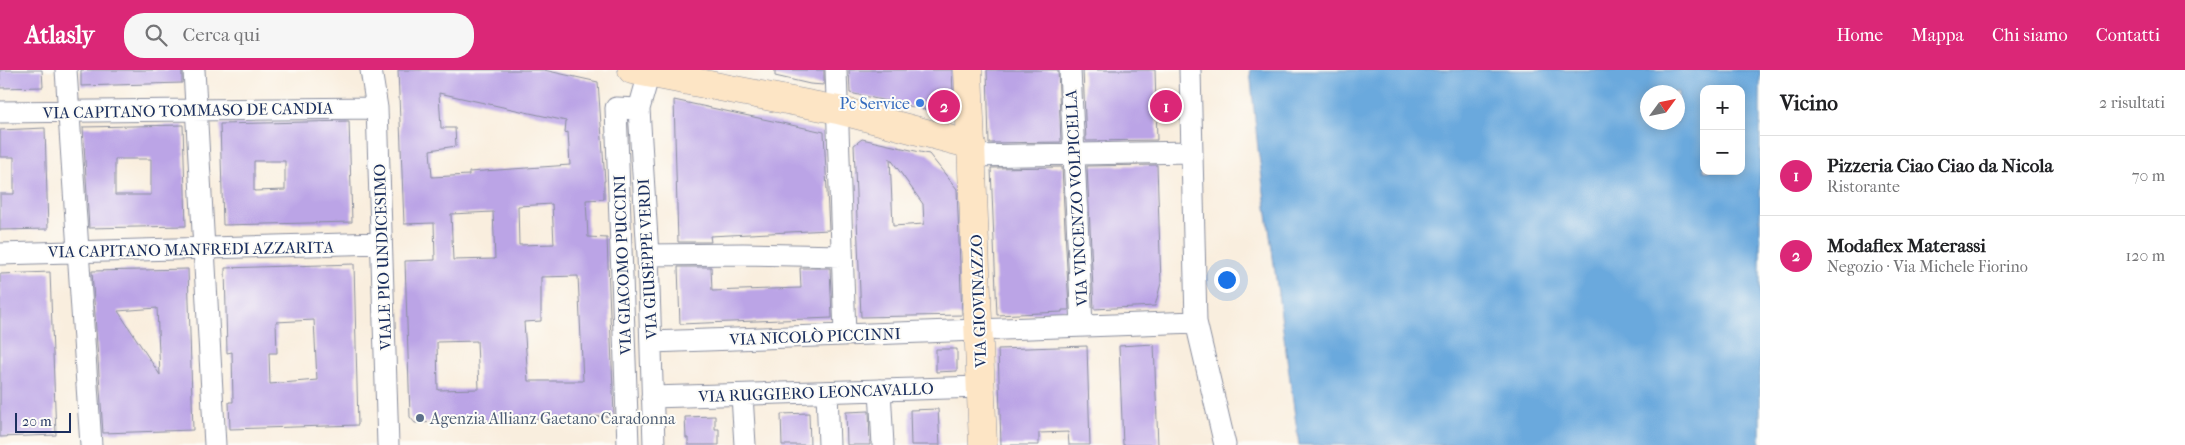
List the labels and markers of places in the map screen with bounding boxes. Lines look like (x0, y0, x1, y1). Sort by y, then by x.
pin: 2 (928, 87, 960, 125)
pin: 1 (1150, 87, 1182, 125)
place label: Pc Service (840, 94, 910, 113)
marker: Pc Service (914, 97, 926, 109)
place label: Agenzia Allianz Gaetano Caradonna (429, 409, 676, 428)
marker: Agenzia Allianz Gaetano Caradonna (414, 412, 426, 424)

